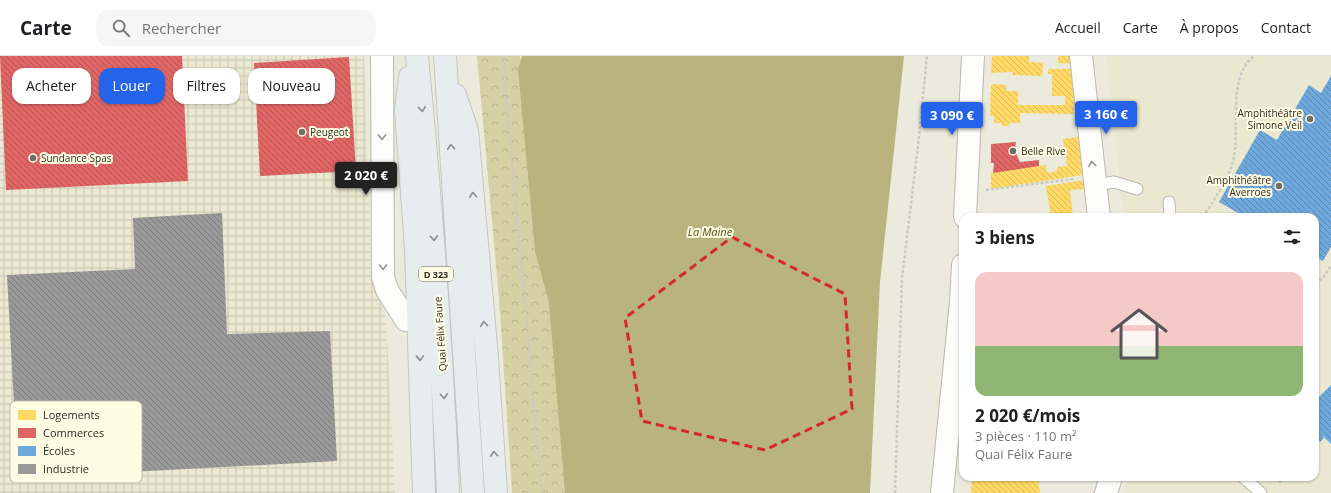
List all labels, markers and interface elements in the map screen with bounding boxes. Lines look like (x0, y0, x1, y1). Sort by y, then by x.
search box (96, 10, 376, 46)
text: Carte (20, 15, 72, 41)
icon: search (110, 17, 132, 39)
text: Rechercher (142, 18, 221, 38)
text: Accueil (1055, 18, 1101, 37)
text: Carte (1123, 18, 1158, 37)
text: À propos (1180, 18, 1239, 37)
text: Contact (1261, 18, 1311, 37)
chip: Acheter (12, 68, 91, 104)
chip: Louer (99, 68, 165, 104)
chip: Filtres (173, 68, 240, 104)
chip: Nouveau (248, 68, 335, 104)
pin: 3 160 € (1069, 101, 1143, 135)
pin: 3 090 € (915, 102, 989, 136)
text: 3 160 € (1084, 105, 1128, 123)
one-way arrow (418, 106, 427, 112)
text: 3 090 € (930, 106, 974, 124)
place label: Amphithéâtre Simone Veil (1238, 106, 1302, 132)
marker: Amphithéâtre Simone Veil (1305, 114, 1315, 124)
place label: Peugeot (310, 125, 349, 139)
marker: Peugeot (297, 127, 307, 137)
one-way arrow (378, 134, 386, 140)
one-way arrow (447, 144, 456, 150)
place label: Belle Rive (1021, 144, 1066, 158)
marker: Belle Rive (1008, 146, 1018, 156)
place label: Sundance Spas (41, 151, 112, 165)
marker: Sundance Spas (28, 153, 38, 163)
one-way arrow (1088, 161, 1097, 167)
pin: 2 020 € (329, 162, 403, 196)
text: 2 020 € (344, 166, 388, 184)
place label: Amphithéâtre Averroes (1207, 173, 1271, 199)
marker: Amphithéâtre Averroes (1274, 181, 1284, 191)
one-way arrow (469, 192, 478, 198)
water label: La Maine (688, 224, 733, 239)
text: 3 biens (975, 226, 1035, 249)
icon: filters (1281, 226, 1303, 248)
one-way arrow (429, 235, 438, 241)
one-way arrow (379, 264, 387, 270)
road number: D 323 (419, 267, 453, 281)
street label: Quai Félix Faure (430, 296, 450, 372)
icon: home (1103, 298, 1175, 370)
one-way arrow (480, 321, 489, 327)
one-way arrow (416, 355, 424, 361)
one-way arrow (439, 393, 448, 399)
legend (10, 401, 142, 483)
text: 2 020 €/mois (975, 404, 1080, 427)
text: Logements (43, 407, 100, 422)
text: Commerces (43, 425, 104, 440)
text: 3 pièces · 110 m² (975, 427, 1076, 445)
text: Écoles (43, 443, 75, 458)
text: Quai Félix Faure (975, 445, 1072, 463)
one-way arrow (490, 451, 499, 457)
text: Industrie (43, 461, 89, 476)

